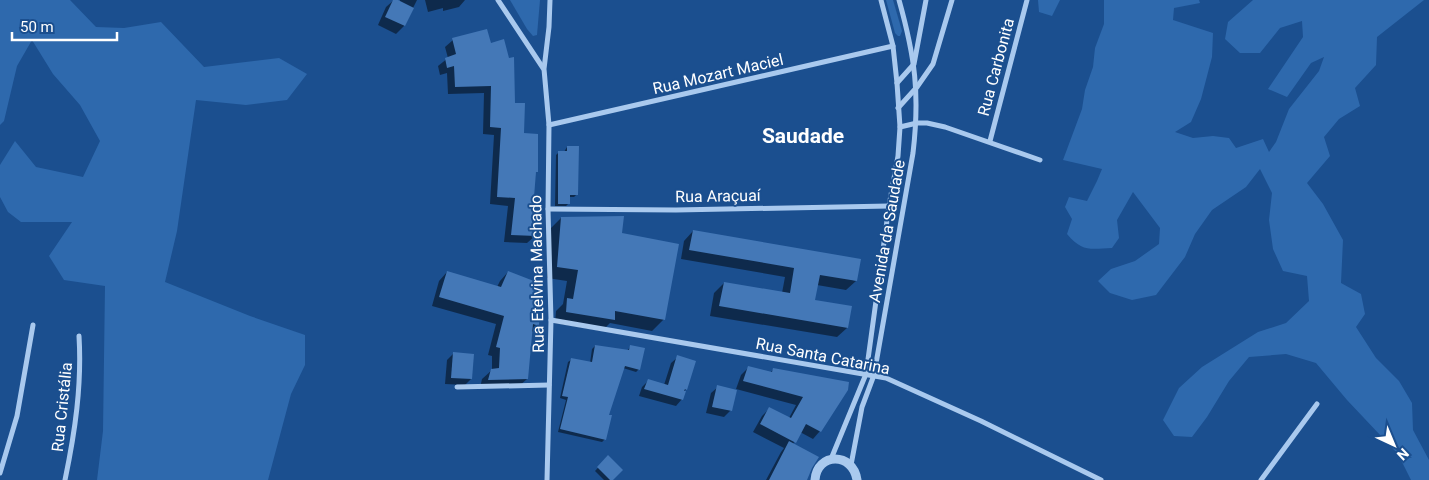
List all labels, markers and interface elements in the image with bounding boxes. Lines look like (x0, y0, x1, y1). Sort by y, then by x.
scale bar (12, 10, 118, 42)
street label: Rua Carbonita (974, 16, 1018, 118)
text: 50 m (20, 18, 54, 36)
street label: Rua Mozart Maciel (651, 50, 785, 98)
district label: Saudade (762, 124, 844, 148)
street label: Avenida da Saudade (865, 158, 909, 304)
street label: Rua Araçuaí (675, 186, 762, 206)
street label: Rua Etelvina Machado (526, 195, 548, 353)
street label: Rua Santa Catarina (754, 334, 892, 378)
street label: Rua Cristália (48, 361, 76, 453)
north arrow (1369, 420, 1419, 470)
text: N (1394, 445, 1412, 464)

